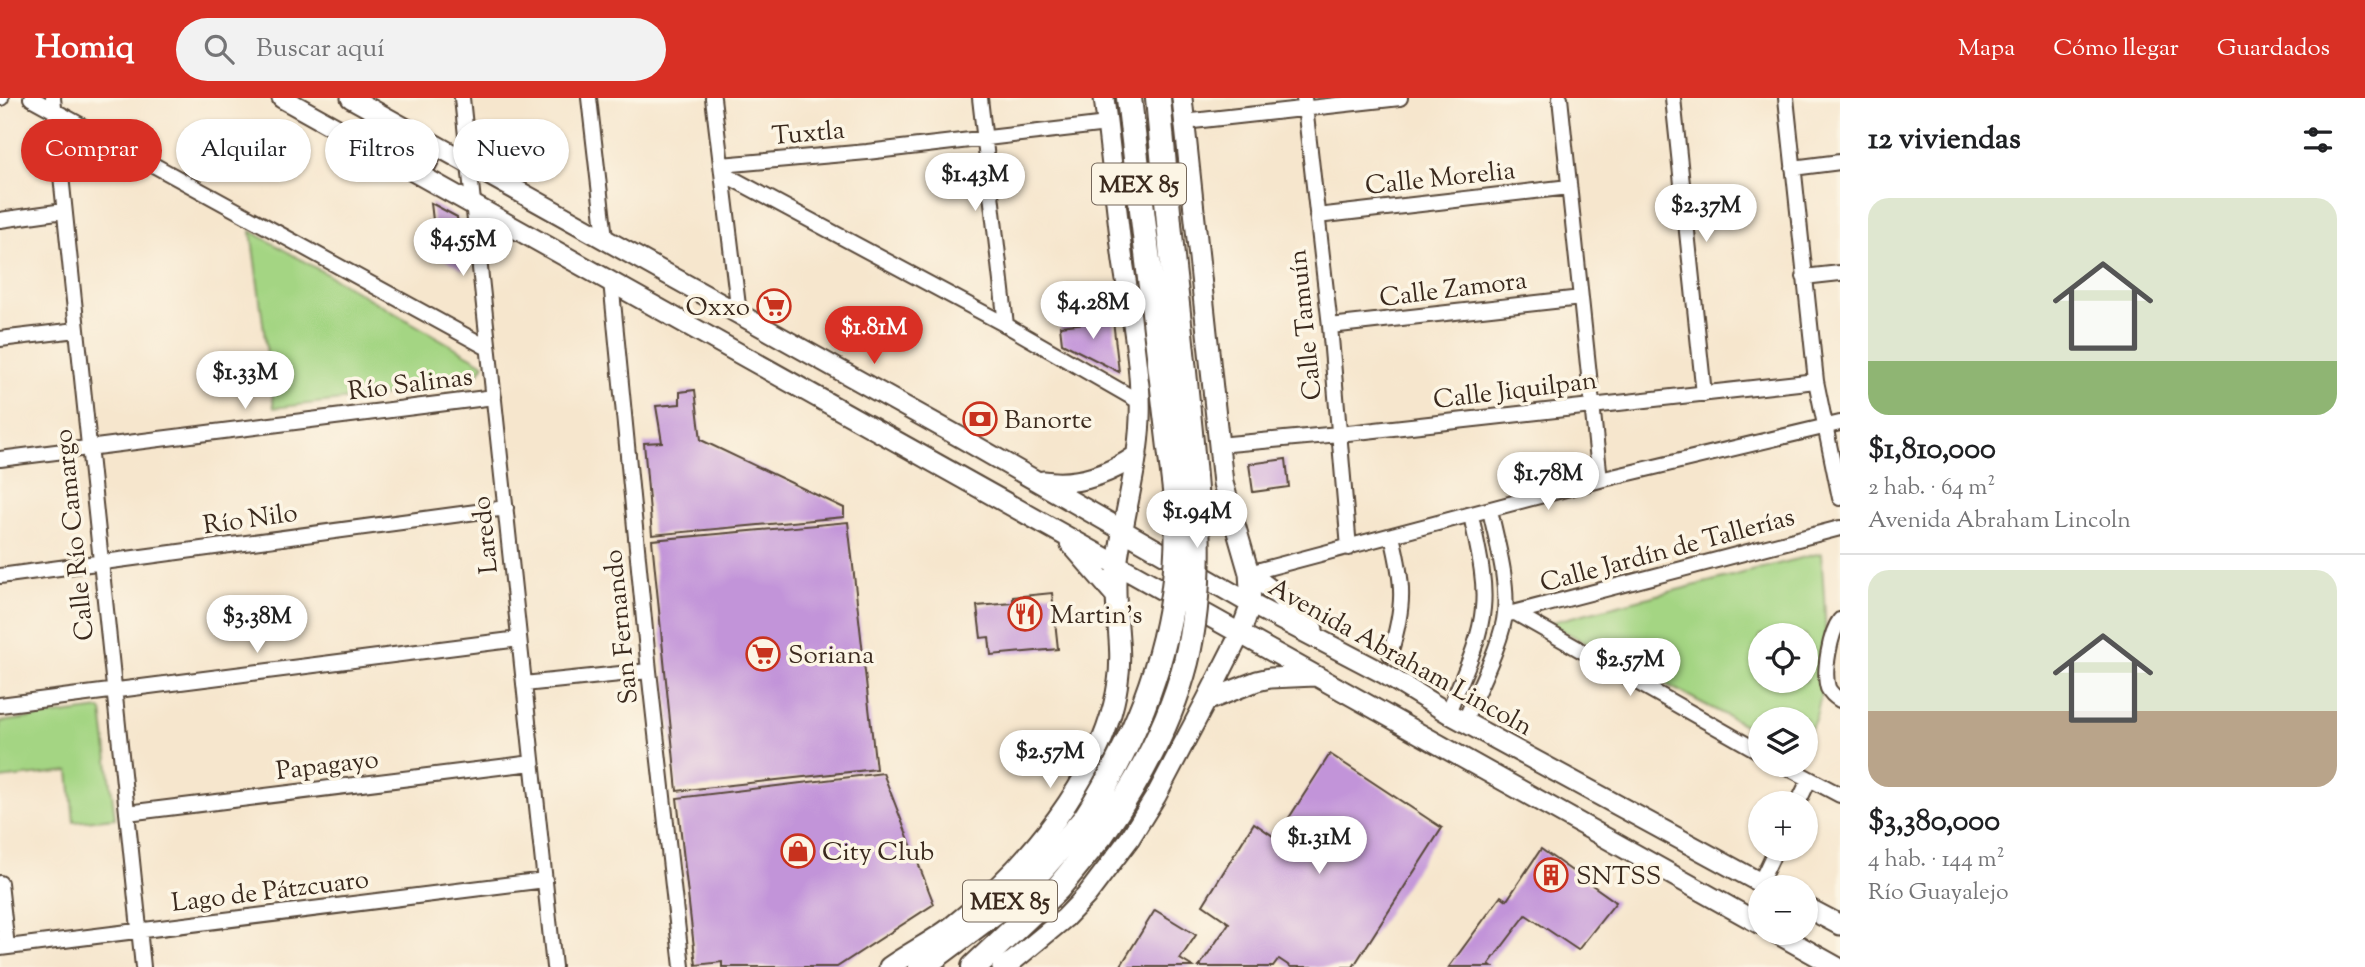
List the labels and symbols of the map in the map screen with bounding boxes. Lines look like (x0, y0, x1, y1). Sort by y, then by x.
street label: Tuxtla (770, 113, 846, 156)
pin: $1.43M (918, 153, 1032, 213)
street label: Calle Morelia (1363, 153, 1517, 206)
road number: MEX 85 (1092, 164, 1186, 204)
pin: $2.37M (1649, 184, 1763, 244)
pin: $4.55M (406, 218, 520, 278)
street label: Calle Tamuín (1280, 248, 1333, 402)
street label: Calle Zamora (1377, 263, 1529, 318)
pin: $4.28M (1036, 282, 1150, 341)
supermarket icon: Oxxo (755, 287, 793, 325)
place label: Oxxo (685, 290, 750, 327)
pin: $1.81M (817, 306, 931, 366)
pin: $1.33M (188, 352, 302, 411)
street label: Río Salinas (346, 359, 475, 411)
street label: Calle Jiquilpan (1431, 363, 1599, 420)
bank icon: Banorte (961, 400, 999, 438)
place label: Banorte (1004, 403, 1092, 440)
street label: Calle Río Camargo (46, 427, 105, 642)
pin: $1.78M (1491, 452, 1605, 512)
pin: $1.94M (1140, 490, 1254, 550)
street label: Laredo (464, 494, 509, 575)
street label: Río Nilo (201, 496, 300, 545)
street label: Calle Jardín de Tallerías (1536, 500, 1799, 603)
street label: San Fernando (596, 548, 649, 706)
street label: Avenida Abraham Lincoln (1261, 570, 1539, 746)
restaurant icon: Martin's (1006, 595, 1044, 633)
pin: $3.38M (200, 596, 314, 655)
place label: Martin's (1050, 598, 1142, 635)
supermarket icon: Soriana (744, 635, 782, 673)
place label: Soriana (788, 638, 874, 675)
pin: $2.57M (1573, 638, 1687, 698)
pin: $2.57M (993, 730, 1107, 790)
street label: Papagayo (274, 742, 381, 791)
pin: $1.31M (1262, 816, 1376, 876)
shop icon: City Club (779, 832, 817, 870)
place label: City Club (822, 835, 934, 872)
building icon: SNTSS (1532, 856, 1570, 894)
place label: SNTSS (1576, 859, 1661, 896)
street label: Lago de Pátzcuaro (169, 862, 371, 923)
road number: MEX 85 (963, 880, 1057, 922)

